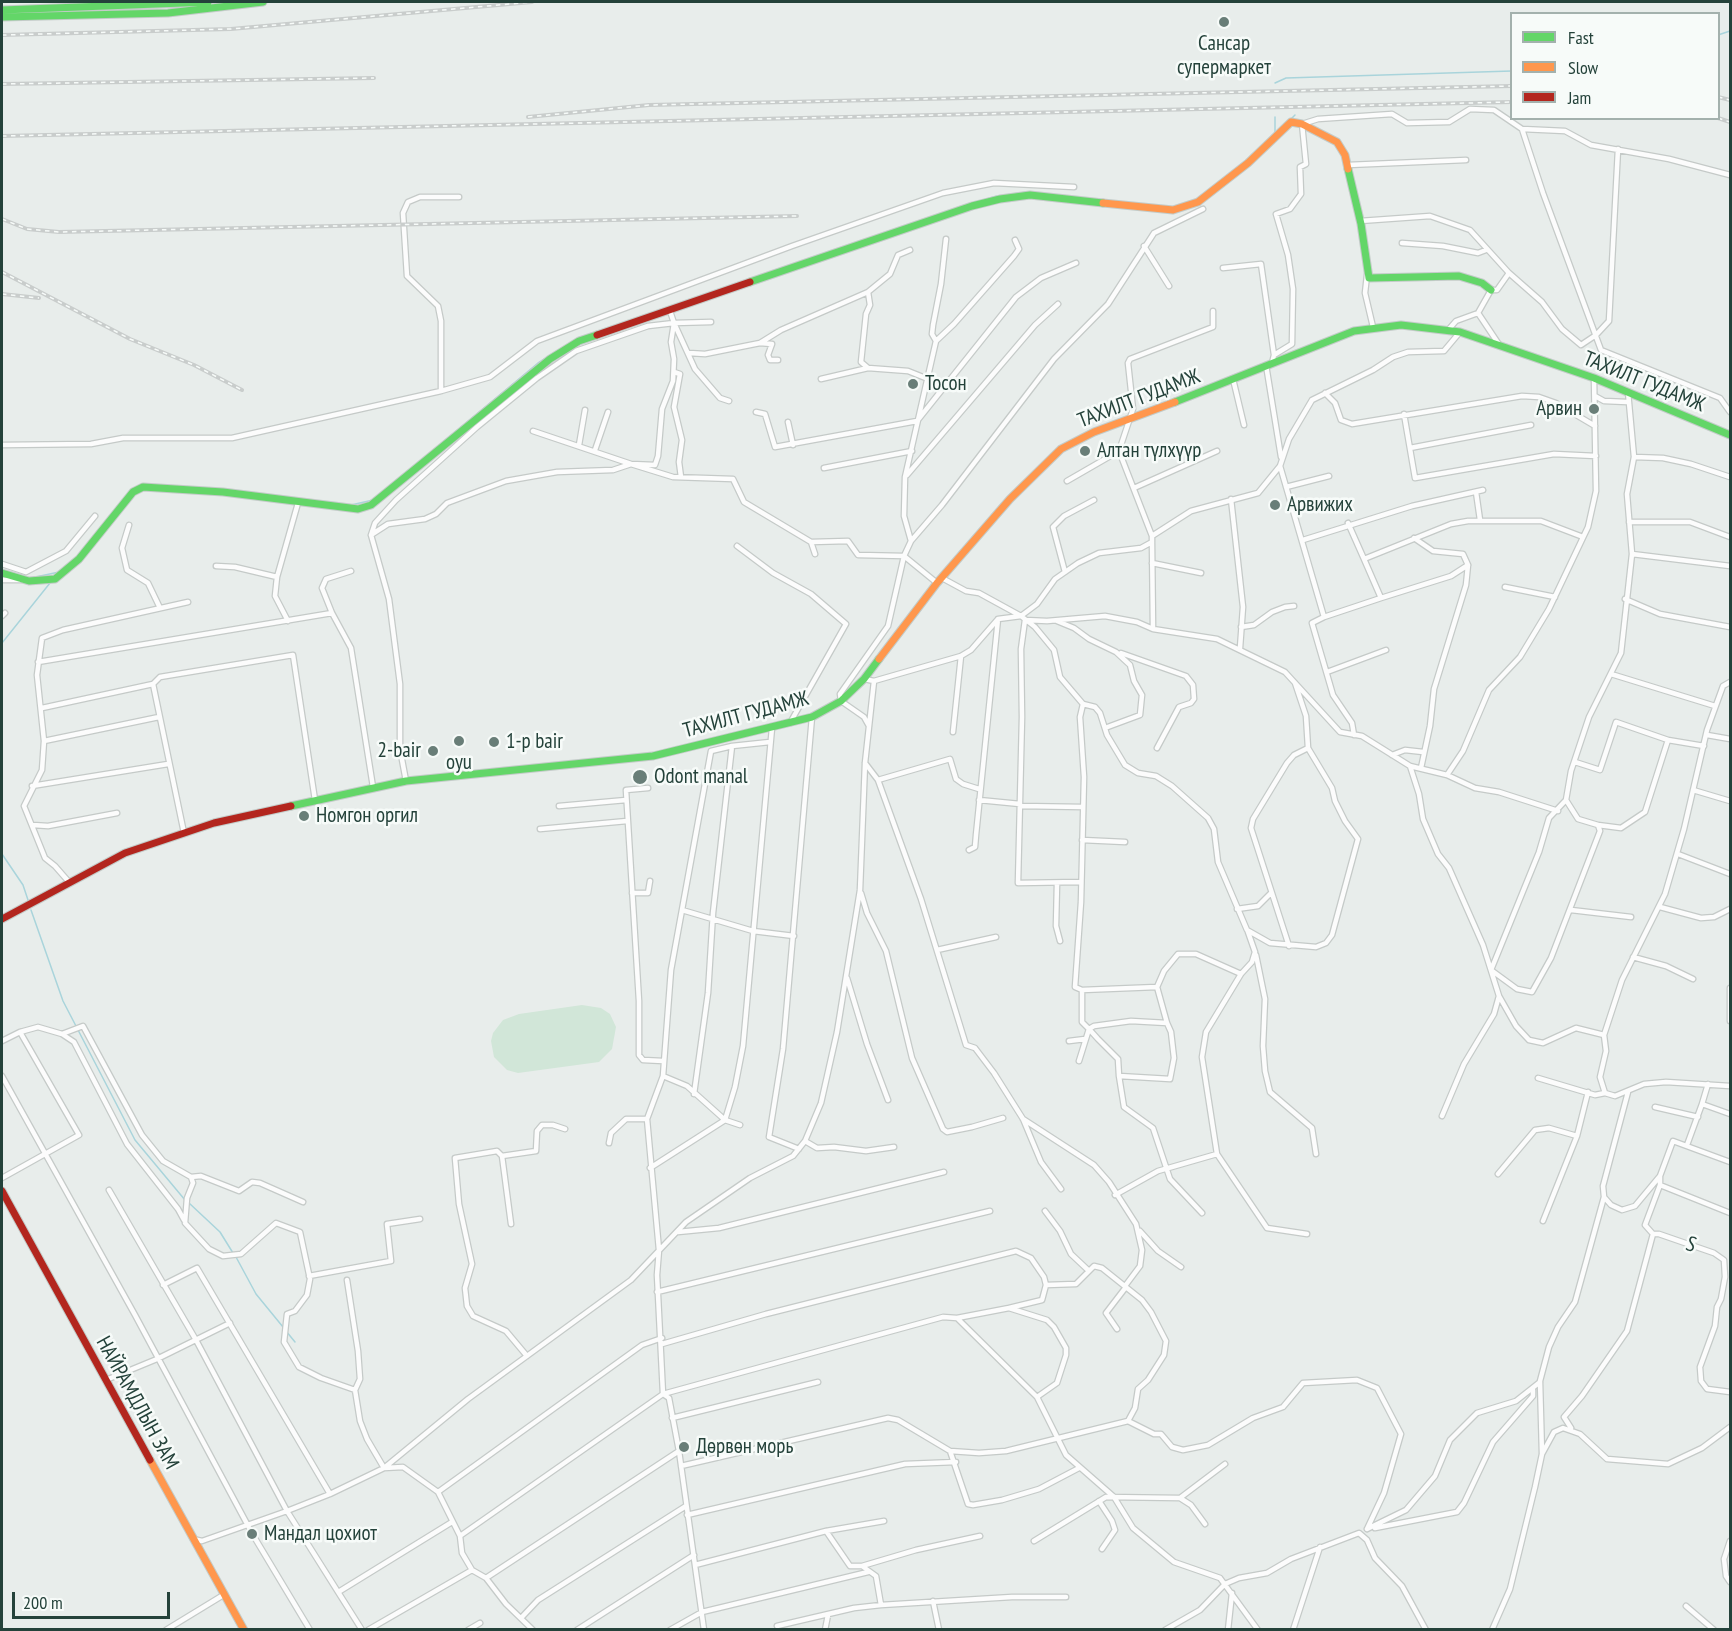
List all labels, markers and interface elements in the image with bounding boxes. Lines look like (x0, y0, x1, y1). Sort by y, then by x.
legend (1510, 12, 1720, 120)
marker: Сансар супермаркет (1217, 15, 1231, 29)
text: Fast (1568, 26, 1594, 49)
place label: Сансар супермаркет (1177, 31, 1271, 81)
text: Slow (1568, 56, 1598, 79)
text: Jam (1568, 86, 1591, 109)
street label: ТАХИЛТ ГУДАМЖ (1579, 346, 1709, 418)
street label: ТАХИЛТ ГУДАМЖ (1074, 364, 1204, 434)
place label: Тосон (925, 371, 967, 397)
marker: Тосон (906, 377, 920, 391)
place label: Арвин (1536, 396, 1582, 422)
marker: Арвин (1587, 402, 1601, 416)
place label: Алтан түлхүүр (1097, 438, 1201, 464)
marker: Алтан түлхүүр (1078, 444, 1092, 458)
place label: Арвижих (1287, 492, 1353, 518)
marker: Арвижих (1268, 498, 1282, 512)
street label: ТАХИЛТ ГУДАМЖ (680, 686, 812, 744)
place label: 1-p bair (506, 729, 563, 755)
marker: oyu (452, 734, 466, 748)
marker: 1-p bair (487, 735, 501, 749)
place label: 2-bair (378, 738, 421, 764)
marker: 2-bair (426, 744, 440, 758)
place label: oyu (446, 750, 472, 776)
place label: Odont manal (654, 764, 748, 790)
marker: Odont manal (631, 768, 649, 786)
place label: Номгон оргил (316, 803, 418, 829)
marker: Номгон оргил (297, 809, 311, 823)
street label: S (1683, 1232, 1699, 1258)
street label: НАЙРАМДЛЫН ЗАМ (90, 1332, 184, 1474)
place label: Дөрвөн морь (696, 1434, 793, 1460)
marker: Дөрвөн морь (677, 1440, 691, 1454)
place label: Мандал цохиот (264, 1521, 377, 1547)
marker: Мандал цохиот (245, 1527, 259, 1541)
scale bar (15, 1580, 172, 1618)
text: 200 m (23, 1591, 63, 1614)

